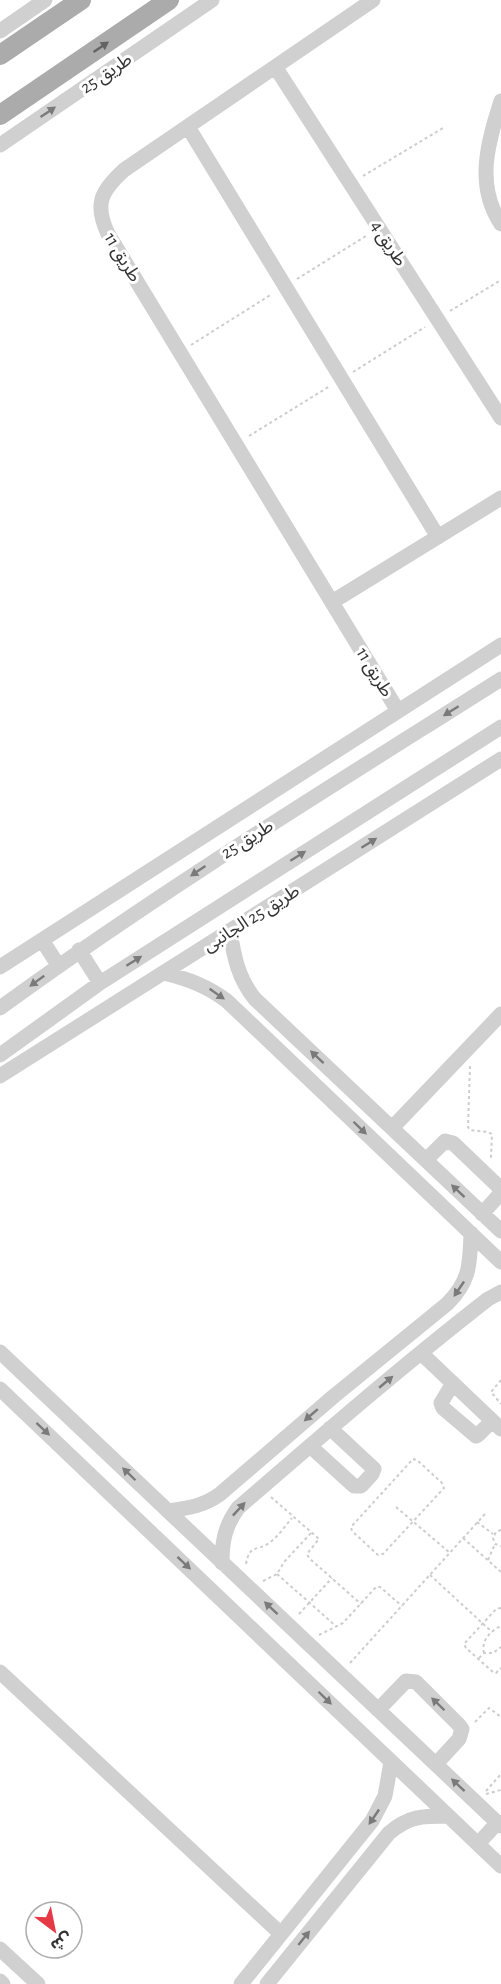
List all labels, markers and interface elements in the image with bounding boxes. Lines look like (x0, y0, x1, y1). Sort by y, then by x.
one-way arrow (92, 41, 108, 53)
street label: طريق 25 (78, 50, 136, 98)
one-way arrow (40, 106, 56, 118)
street label: طريق 4 (366, 218, 409, 270)
street label: طريق 11 (100, 230, 144, 286)
street label: طريق 11 (352, 645, 396, 701)
one-way arrow (443, 705, 460, 716)
street label: طريق 25 (218, 817, 277, 864)
one-way arrow (361, 837, 377, 848)
one-way arrow (290, 851, 307, 862)
one-way arrow (190, 865, 206, 876)
street label: طريق 25 الجانبى (200, 882, 304, 957)
one-way arrow (126, 956, 142, 967)
one-way arrow (29, 975, 45, 987)
one-way arrow (210, 988, 225, 1000)
one-way arrow (310, 1051, 325, 1064)
one-way arrow (352, 1120, 366, 1134)
one-way arrow (451, 1184, 466, 1198)
one-way arrow (454, 1281, 465, 1298)
one-way arrow (378, 1375, 394, 1388)
one-way arrow (304, 1408, 319, 1422)
one-way arrow (35, 1422, 50, 1436)
one-way arrow (122, 1468, 136, 1482)
one-way arrow (231, 1503, 245, 1517)
one-way arrow (177, 1556, 192, 1570)
one-way arrow (264, 1602, 278, 1616)
one-way arrow (318, 1691, 333, 1705)
one-way arrow (431, 1697, 446, 1711)
one-way arrow (452, 1779, 466, 1793)
one-way arrow (368, 1809, 380, 1825)
north arrow (24, 1900, 84, 1960)
text: ش (47, 1928, 75, 1955)
one-way arrow (298, 1931, 310, 1946)

